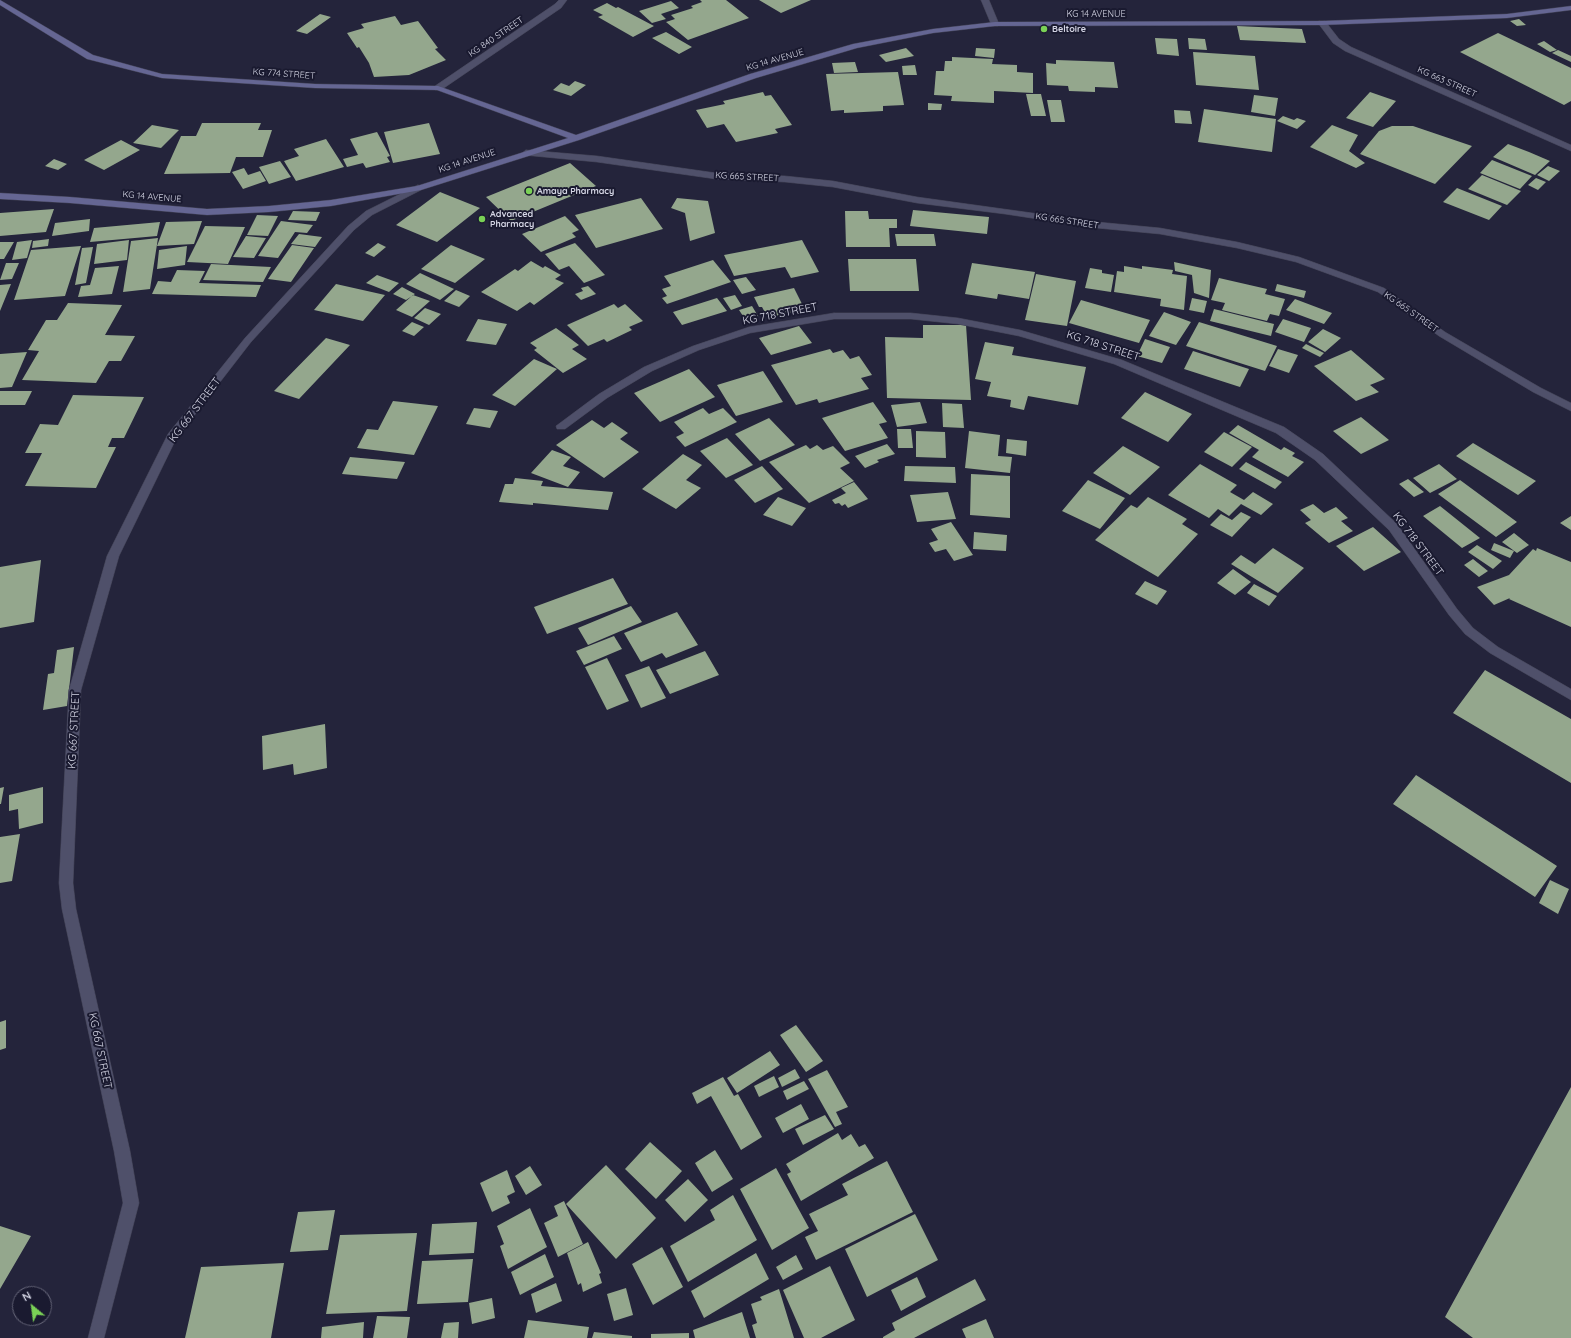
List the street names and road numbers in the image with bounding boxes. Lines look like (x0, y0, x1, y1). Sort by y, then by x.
street label: KG 14 AVENUE (1066, 9, 1126, 19)
street label: KG 840 STREET (466, 15, 526, 59)
street label: KG 14 AVENUE (745, 47, 805, 73)
street label: KG 663 STREET (1416, 64, 1478, 100)
street label: KG 774 STREET (252, 66, 316, 82)
street label: KG 14 AVENUE (437, 147, 497, 175)
street label: KG 665 STREET (715, 170, 779, 184)
street label: KG 14 AVENUE (122, 189, 182, 205)
street label: KG 665 STREET (1035, 211, 1099, 231)
street label: KG 665 STREET (1382, 289, 1440, 335)
street label: KG 718 STREET (741, 300, 819, 328)
street label: KG 718 STREET (1065, 328, 1141, 364)
street label: KG 667 STREET (166, 375, 224, 445)
street label: KG 718 STREET (1390, 510, 1446, 578)
street label: KG 667 STREET (65, 691, 83, 769)
street label: KG 667 STREET (85, 1012, 115, 1090)

